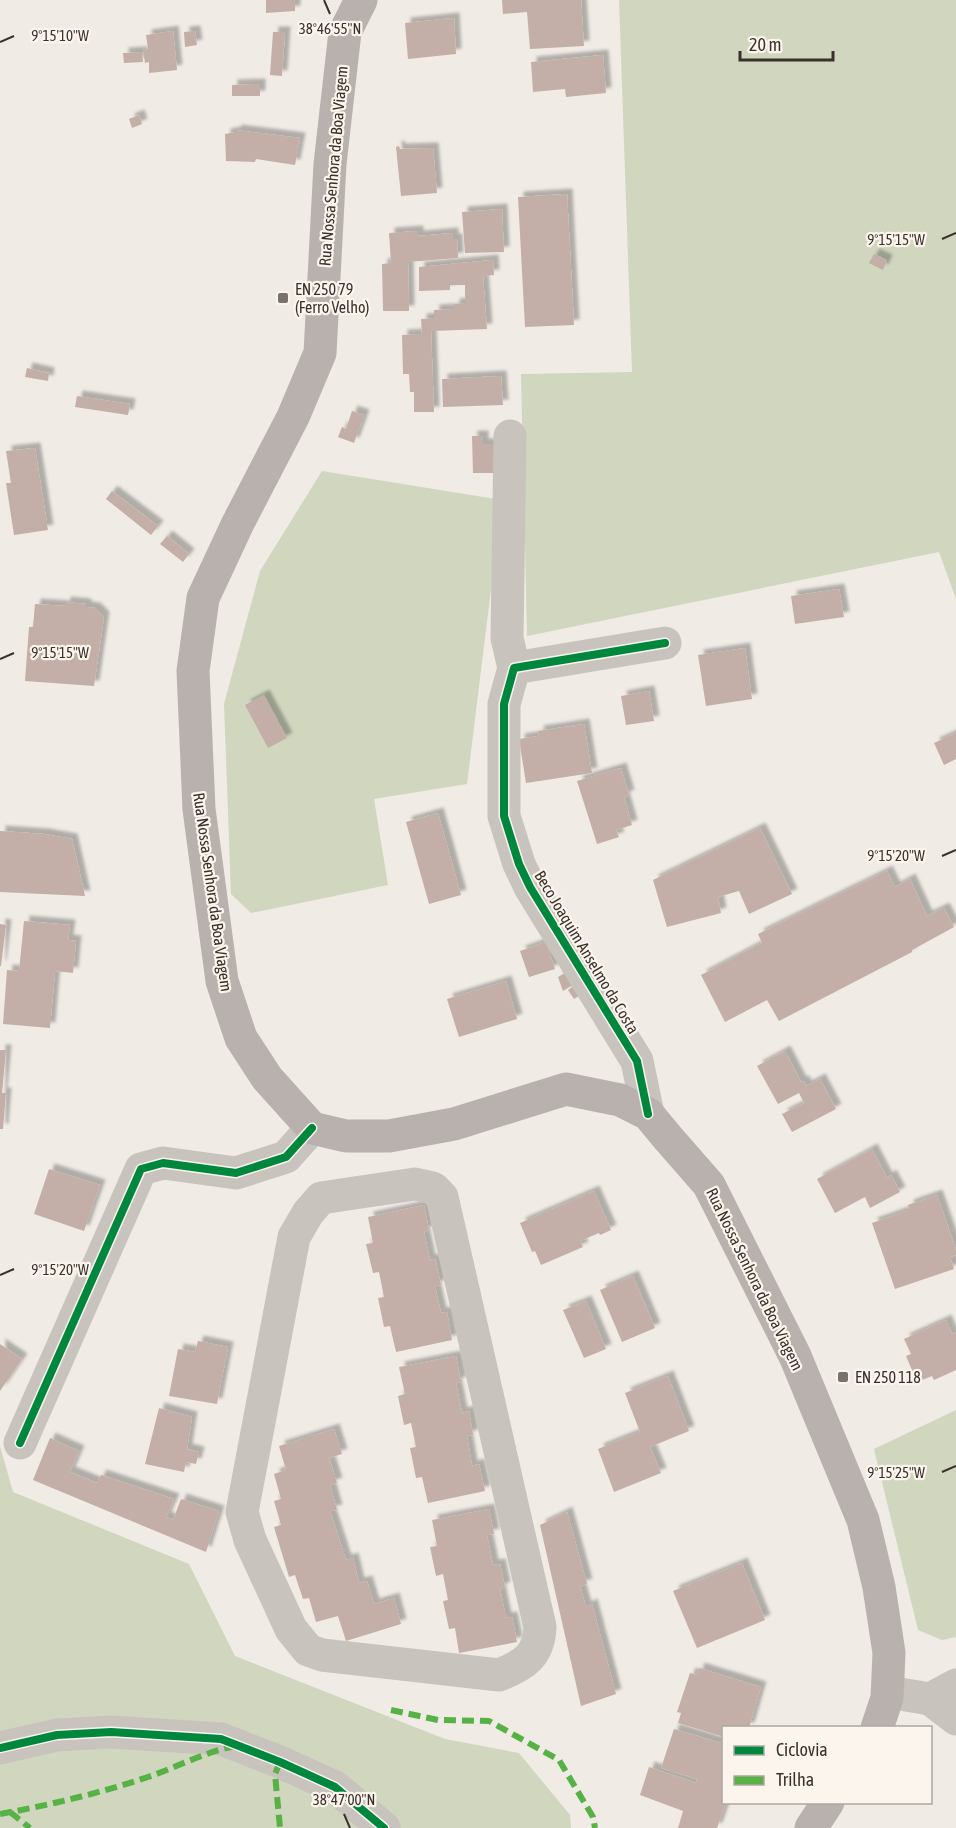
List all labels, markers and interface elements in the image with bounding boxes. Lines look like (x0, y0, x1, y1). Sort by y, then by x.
text: 38°46'55"N (299, 20, 361, 37)
scale bar (740, 24, 833, 62)
text: 9°15'10"W (31, 27, 89, 44)
text: 20 m (749, 34, 781, 55)
street label: Rua Nossa Senhora da Boa Viagem (315, 65, 352, 267)
text: 9°15'15"W (867, 231, 925, 248)
place label: EN 250 79 (Ferro Velho) (295, 280, 370, 317)
marker: EN 250 79 (Ferro Velho) (276, 291, 290, 305)
text: 9°15'15"W (31, 644, 89, 661)
street label: Rua Nossa Senhora da Boa Viagem (189, 791, 236, 993)
text: 9°15'20"W (867, 847, 925, 864)
street label: Beco Joaquim Anselmo da Costa (530, 867, 643, 1037)
street label: Rua Nossa Senhora da Boa Viagem (702, 1185, 807, 1374)
text: 9°15'20"W (31, 1261, 89, 1278)
place label: EN 250 118 (855, 1368, 921, 1386)
marker: EN 250 118 (836, 1370, 850, 1384)
text: 9°15'25"W (867, 1464, 925, 1481)
legend (722, 1726, 932, 1804)
text: Ciclovia (776, 1739, 828, 1760)
text: Trilha (776, 1769, 814, 1790)
text: 38°47'00"N (313, 1791, 375, 1808)

